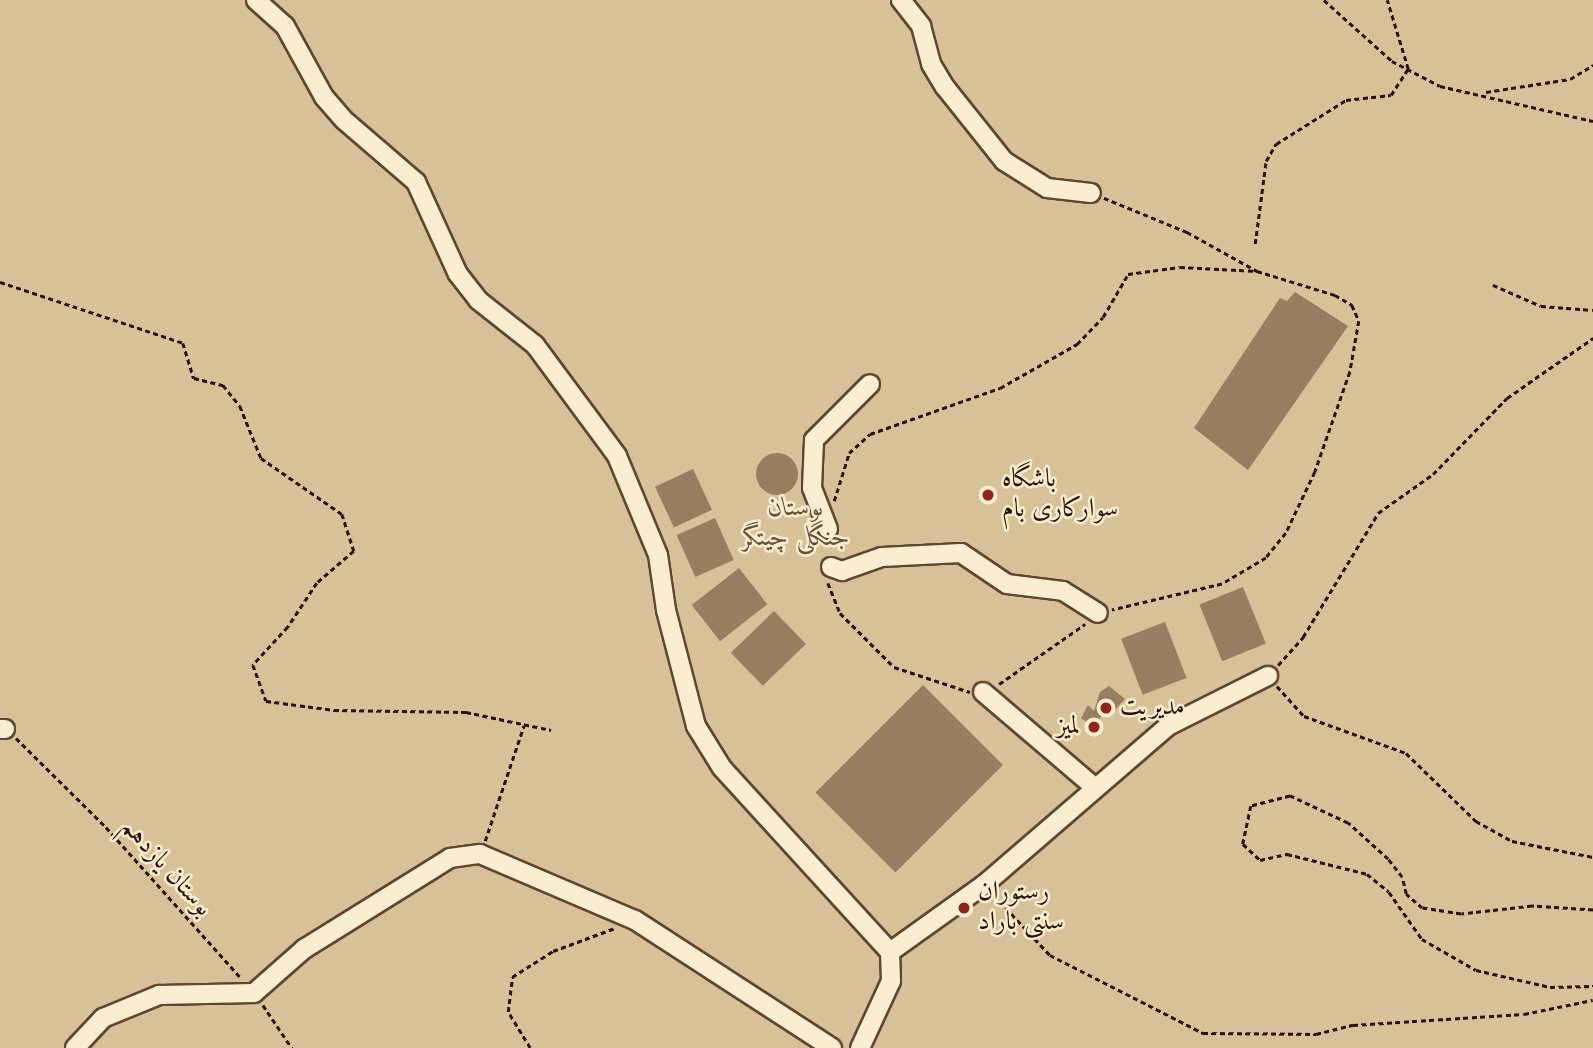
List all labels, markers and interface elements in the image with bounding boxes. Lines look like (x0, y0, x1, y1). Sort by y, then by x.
place label: باشگاه سوارکاری بام (1002, 464, 1118, 526)
marker: باشگاه سوارکاری بام (980, 487, 996, 503)
park label: بوستان جنگلی چیتگر (742, 493, 850, 554)
place label: مدیریت (1120, 692, 1185, 724)
marker: مدیریت (1098, 700, 1114, 716)
place label: لمیز (1056, 711, 1080, 743)
marker: لمیز (1086, 719, 1102, 735)
street label: بوستان یازدهم (114, 812, 218, 924)
place label: رستوران سنتی باراد (978, 877, 1064, 938)
marker: رستوران سنتی باراد (956, 900, 972, 916)

